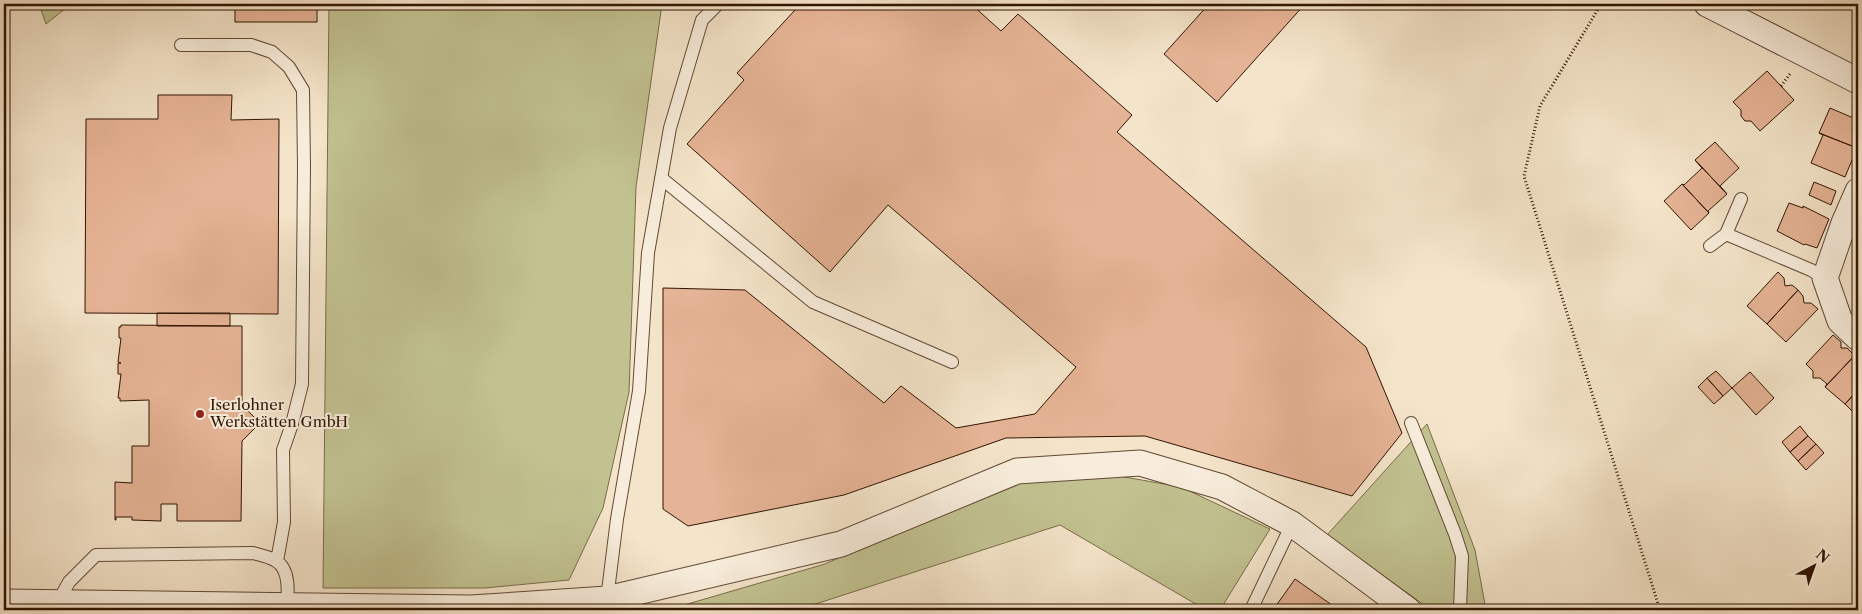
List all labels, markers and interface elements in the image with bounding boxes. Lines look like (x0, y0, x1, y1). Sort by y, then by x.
place label: Iserlohner Werkstätten GmbH (209, 395, 348, 431)
marker: Iserlohner Werkstätten GmbH (194, 408, 206, 420)
north arrow (1790, 542, 1840, 592)
text: N (1812, 545, 1833, 567)

